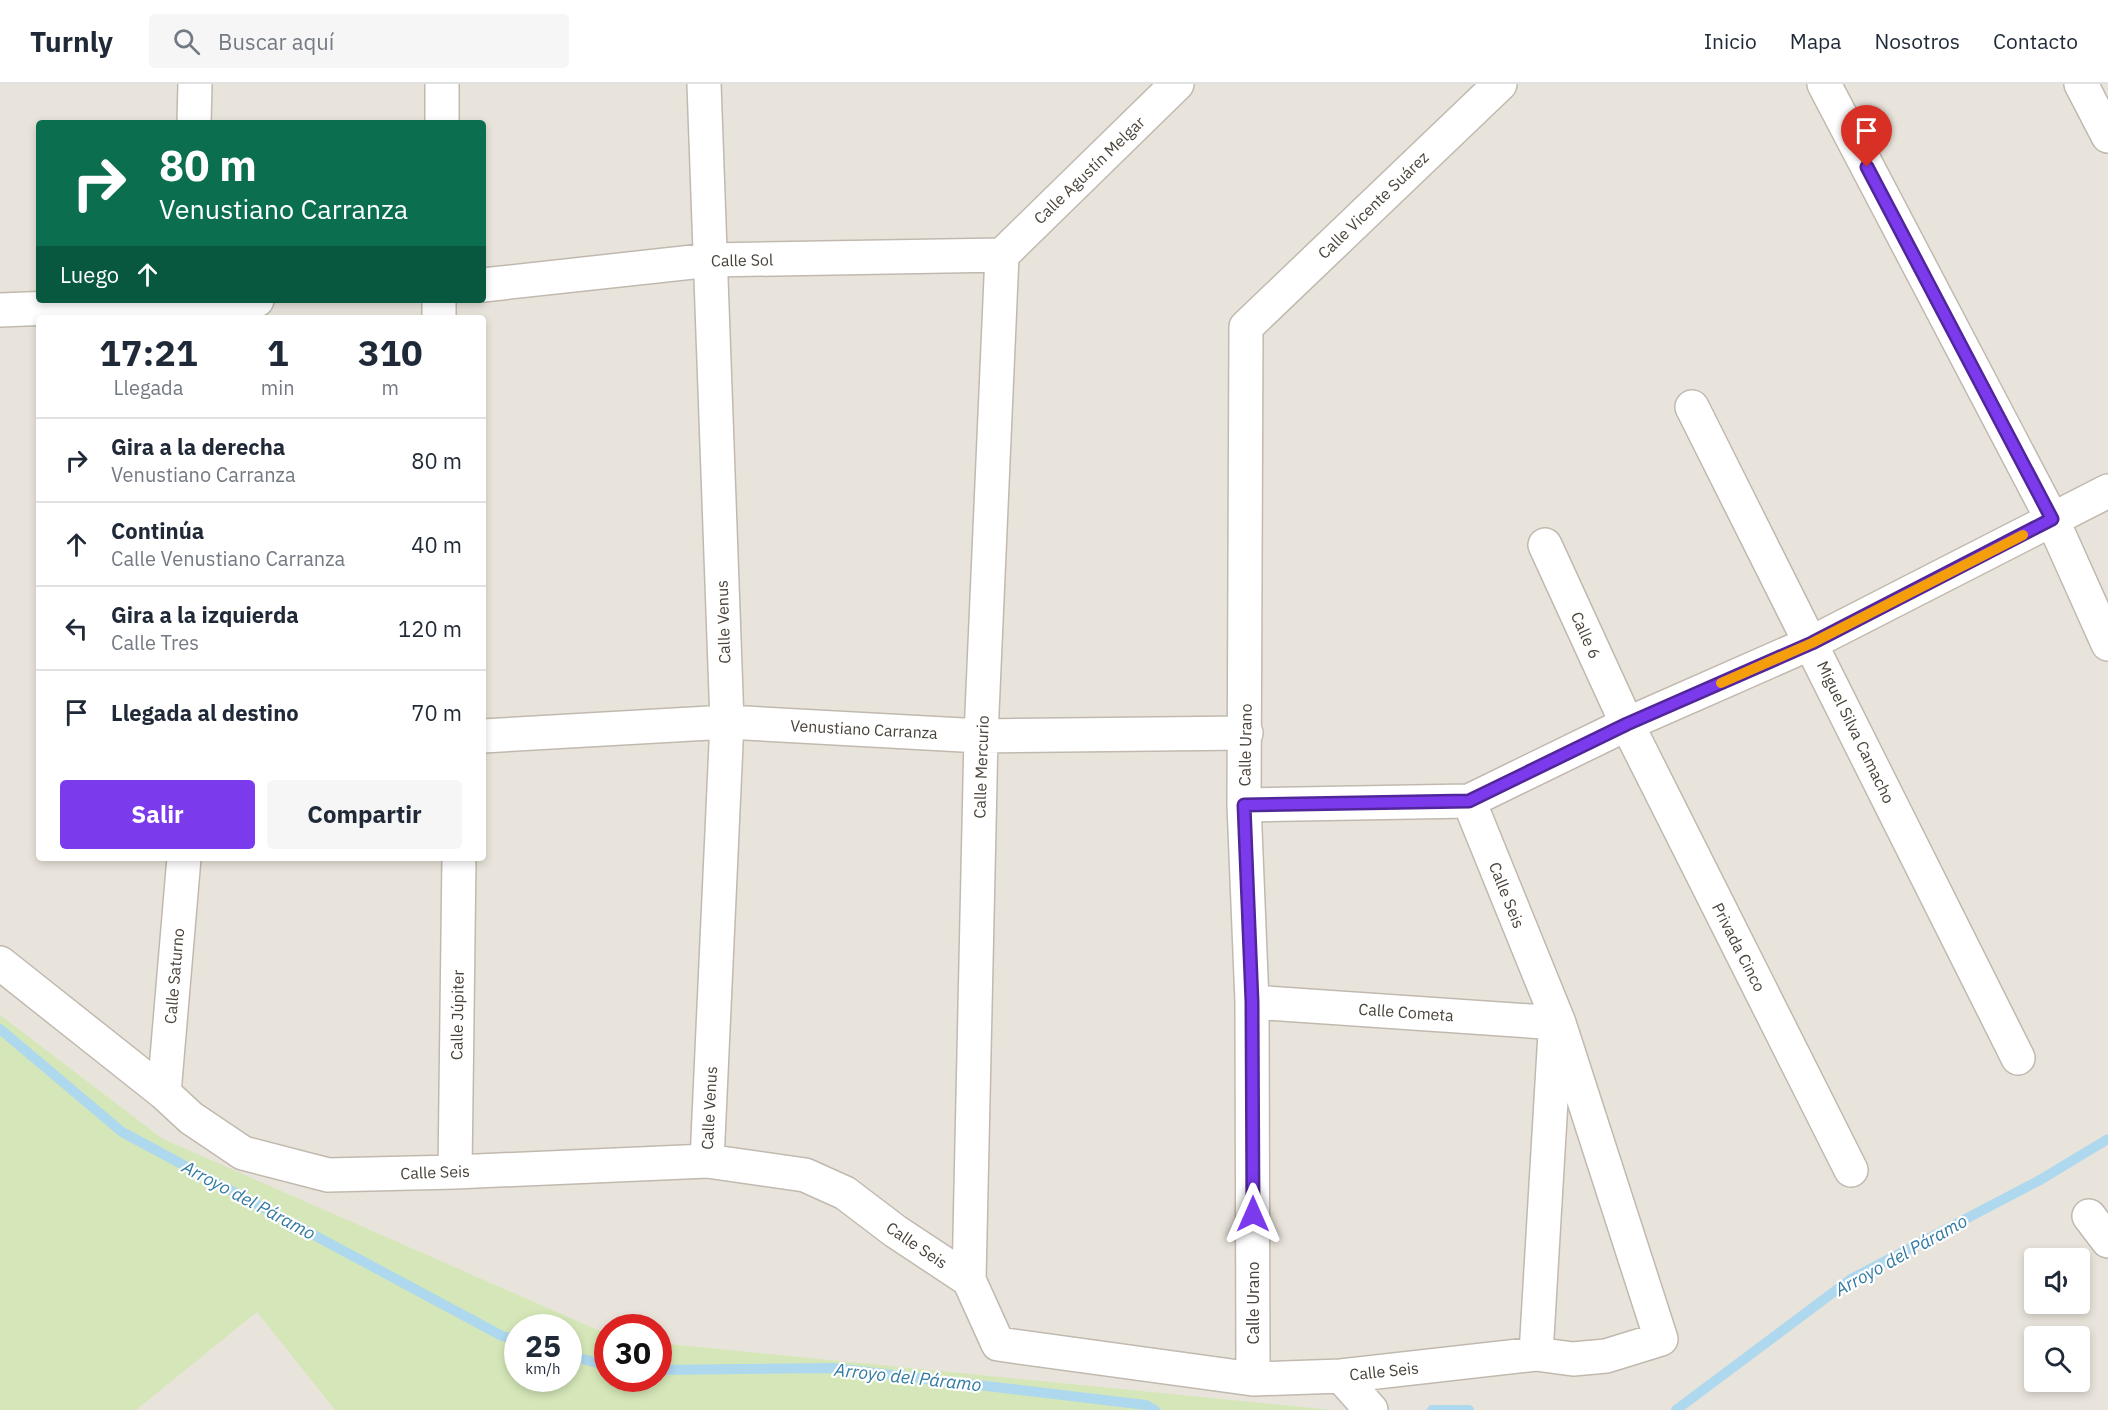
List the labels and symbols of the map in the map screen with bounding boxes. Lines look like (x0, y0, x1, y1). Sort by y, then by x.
pin (1841, 105, 1892, 167)
street label: Calle Agustín Melgar (1029, 112, 1149, 228)
street label: Calle Vicente Suárez (1313, 147, 1433, 263)
street label: Calle Sol (711, 249, 773, 271)
street label: Calle Venus (712, 580, 734, 664)
street label: Calle 6 (1567, 608, 1605, 662)
street label: Miguel Silva Camacho (1813, 658, 1899, 807)
street label: Calle Urano (1234, 703, 1256, 787)
street label: Venustiano Carranza (790, 715, 939, 743)
street label: Calle Mercurio (969, 715, 993, 819)
street label: Calle Seis (1485, 859, 1529, 931)
street label: Privada Cinco (1708, 899, 1770, 995)
street label: Calle Saturno (160, 927, 188, 1025)
street label: Calle Júpiter (446, 970, 468, 1060)
street label: Calle Cometa (1358, 999, 1455, 1025)
street label: Calle Venus (697, 1066, 721, 1150)
water label: Arroyo del Páramo (177, 1155, 320, 1245)
street label: Calle Seis (400, 1161, 470, 1183)
position arrow (1221, 1182, 1285, 1246)
water label: Arroyo del Páramo (1830, 1209, 1971, 1301)
street label: Calle Seis (883, 1217, 951, 1273)
street label: Calle Urano (1243, 1262, 1263, 1344)
speed limit sign: 30 (594, 1314, 672, 1392)
street label: Calle Seis (1348, 1357, 1420, 1385)
water label: Arroyo del Páramo (832, 1358, 983, 1396)

